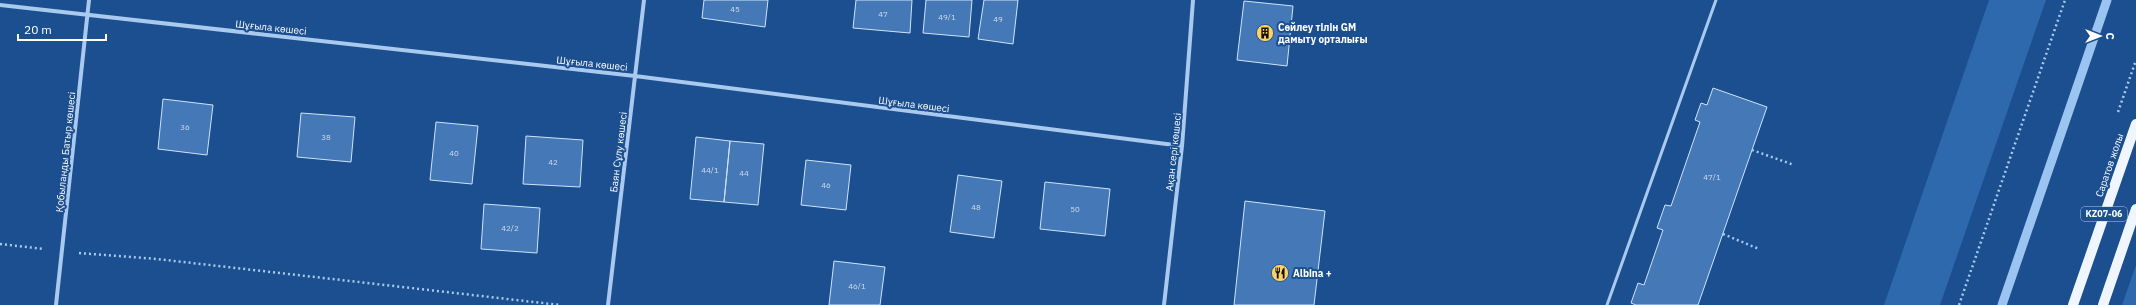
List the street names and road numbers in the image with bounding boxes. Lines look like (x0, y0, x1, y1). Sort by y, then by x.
street label: Шұғыла көшесі (235, 17, 307, 38)
street label: Шұғыла көшесі (556, 53, 628, 74)
street label: Қобыланды Батыр көшесі (53, 91, 78, 213)
street label: Шұғыла көшесі (878, 94, 950, 115)
street label: Баян Сұлу көшесі (607, 111, 630, 193)
street label: Ақан сері көшесі (1163, 112, 1184, 192)
street label: Саратов жолы (2092, 132, 2126, 199)
road number: KZ07-06 (2081, 207, 2127, 221)

